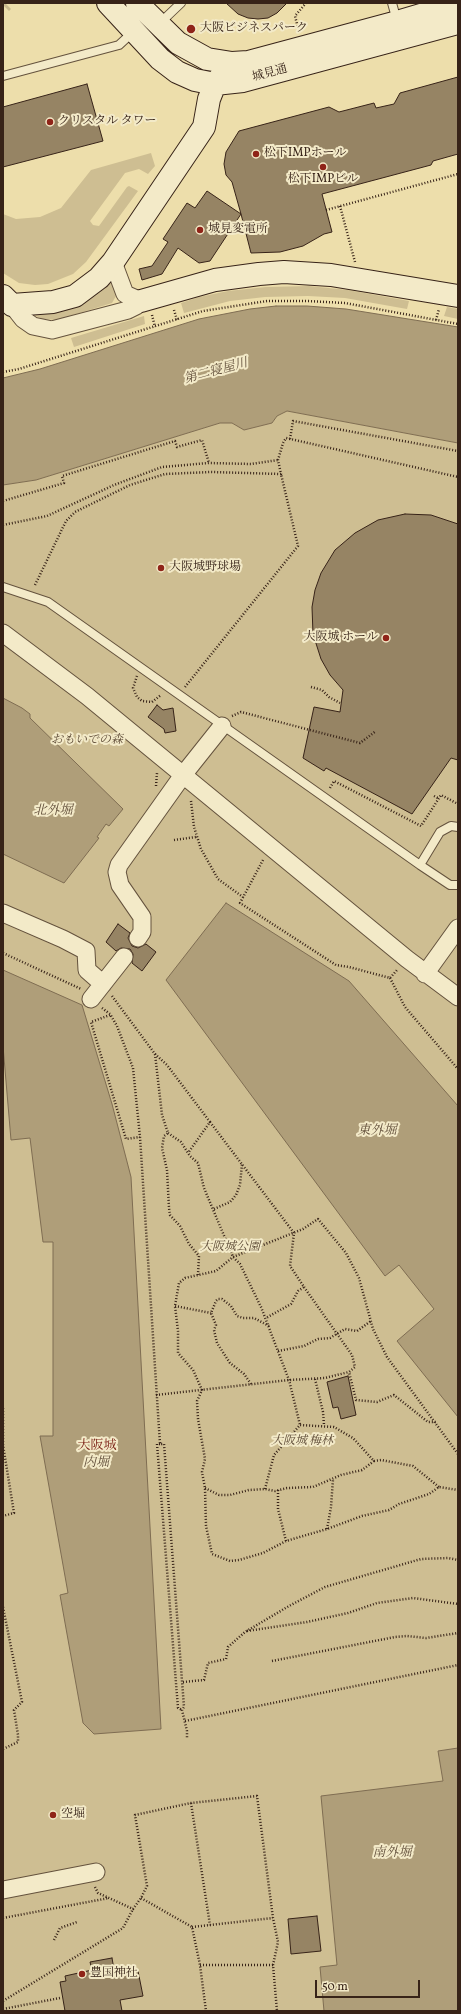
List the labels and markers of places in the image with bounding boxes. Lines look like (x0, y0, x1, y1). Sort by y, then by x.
place label: 大阪ビジネスパーク (200, 22, 308, 36)
marker: 大阪ビジネスパーク (185, 23, 197, 35)
place label: クリスタル タワー (58, 115, 156, 129)
marker: クリスタル タワー (45, 117, 55, 127)
place label: 松下IMPホール (264, 147, 346, 161)
marker: 松下IMPホール (251, 149, 261, 159)
marker: 松下IMPビル (318, 162, 328, 172)
place label: 松下IMPビル (288, 173, 358, 187)
place label: 城見変電所 (208, 223, 268, 237)
marker: 城見変電所 (195, 225, 205, 235)
place label: 大阪城野球場 (169, 561, 241, 575)
marker: 大阪城野球場 (156, 563, 166, 573)
place label: 大阪城 ホール (304, 631, 378, 645)
marker: 大阪城 ホール (381, 633, 391, 643)
place label: 空堀 (61, 1808, 85, 1822)
marker: 空堀 (48, 1810, 58, 1820)
place label: 豊国神社 (90, 1967, 138, 1981)
marker: 豊国神社 (77, 1969, 87, 1979)

